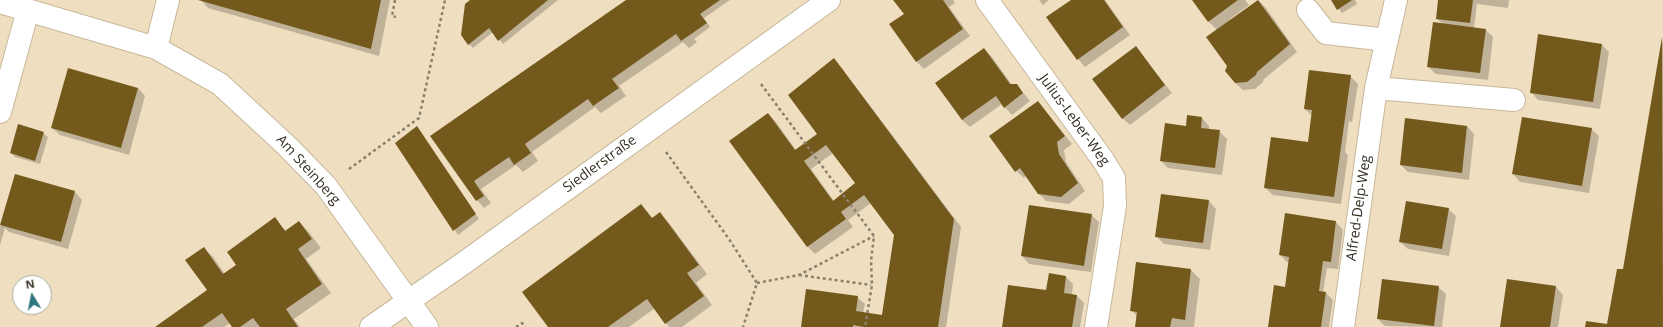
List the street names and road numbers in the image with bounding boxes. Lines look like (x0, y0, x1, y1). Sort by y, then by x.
street label: Julius-Leber-Weg (1035, 71, 1113, 169)
street label: Am Steinberg (272, 132, 344, 208)
street label: Siedlerstraße (560, 132, 640, 196)
street label: Alfred-Delp-Weg (1343, 154, 1375, 262)

